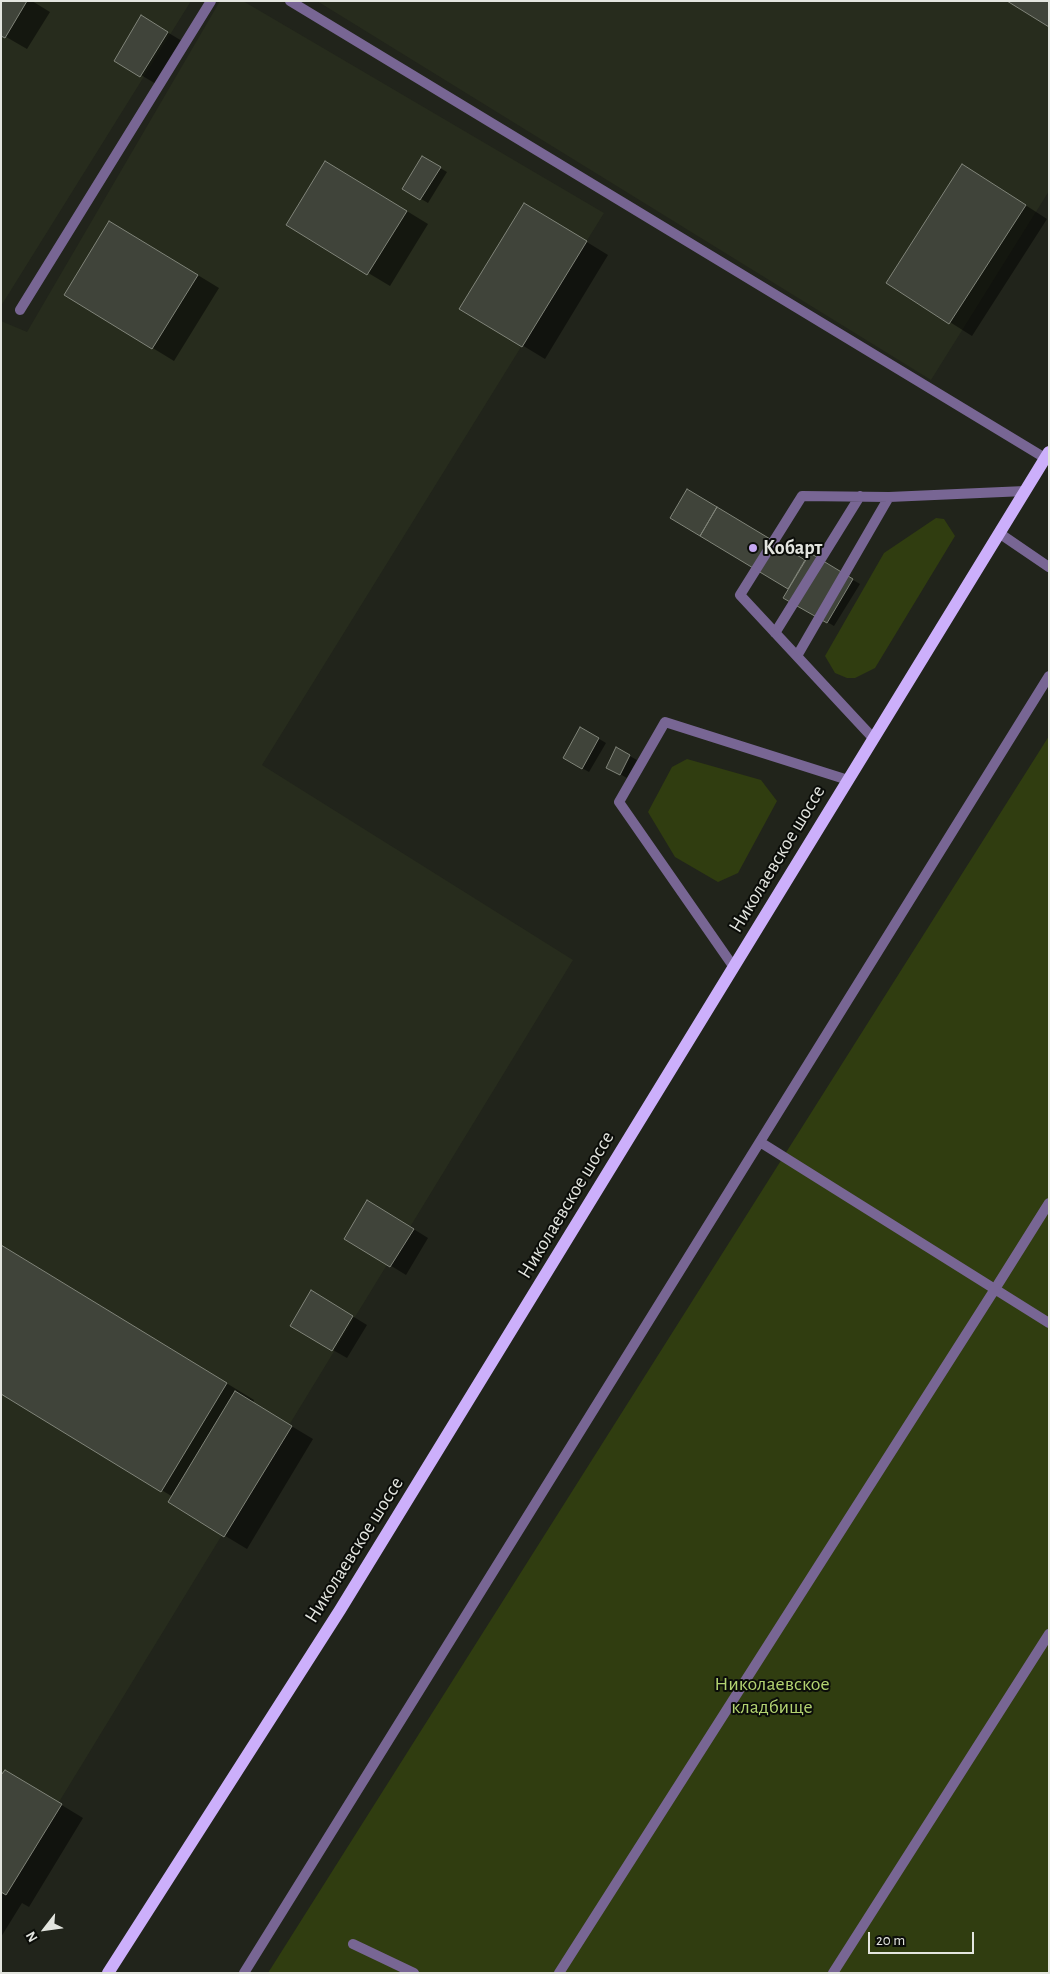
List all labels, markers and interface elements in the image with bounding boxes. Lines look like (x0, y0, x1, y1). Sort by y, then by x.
place label: Кобарт (763, 536, 822, 560)
marker: Кобарт (747, 542, 759, 554)
street label: Николаевское шоссе (724, 781, 830, 937)
street label: Николаевское шоссе (513, 1127, 619, 1283)
street label: Николаевское шоссе (299, 1473, 409, 1627)
park label: Николаевское кладбище (714, 1672, 830, 1719)
north arrow (20, 1904, 70, 1954)
scale bar (870, 1922, 976, 1954)
text: N (24, 1929, 41, 1944)
text: 20 m (876, 1933, 905, 1948)

